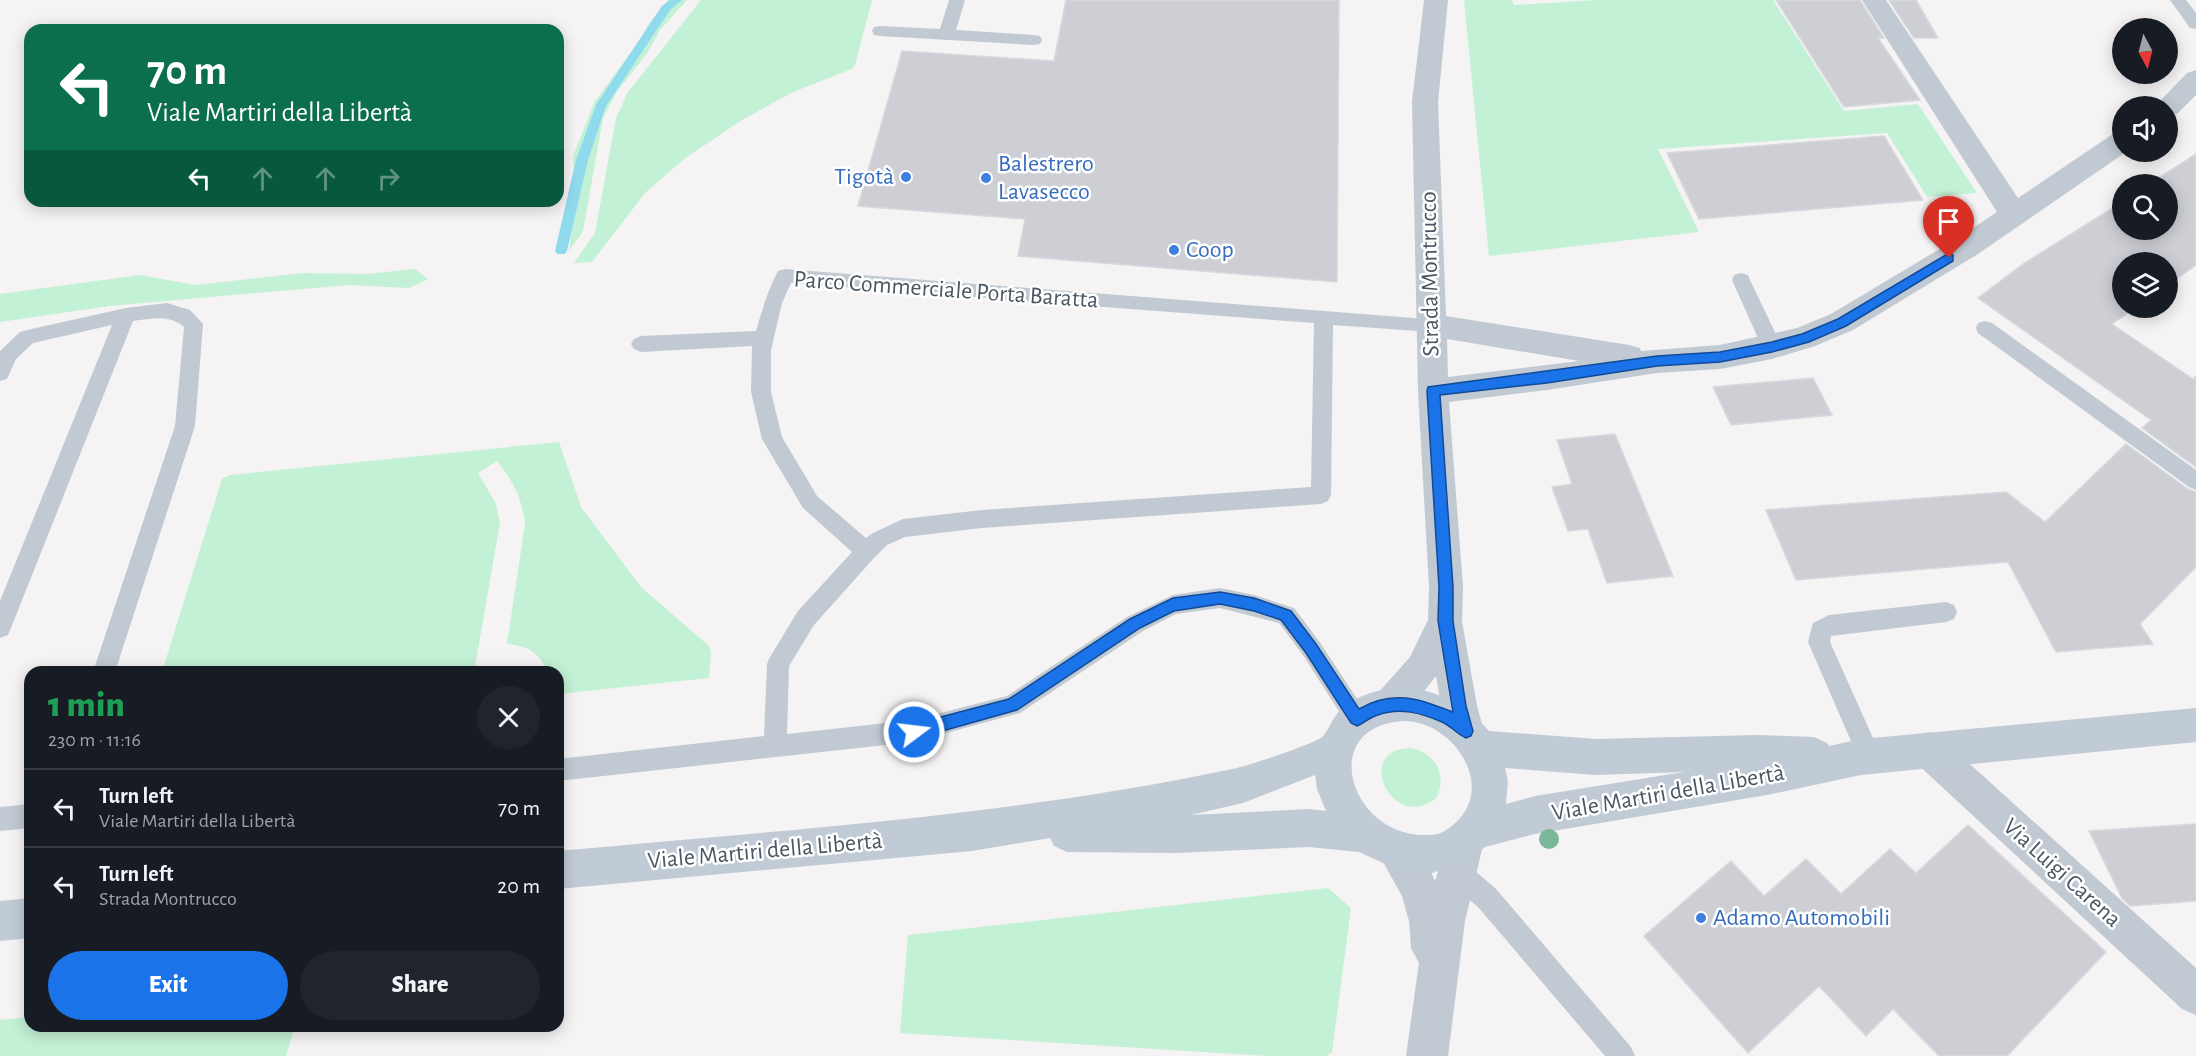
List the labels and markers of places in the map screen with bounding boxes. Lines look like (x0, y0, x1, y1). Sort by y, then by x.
place label: Balestrero Lavasecco (998, 152, 1094, 204)
place label: Tigotà (834, 165, 894, 189)
marker: Tigotà (899, 170, 913, 184)
marker: Balestrero Lavasecco (979, 171, 993, 185)
pin (1923, 196, 1974, 258)
place label: Coop (1186, 238, 1234, 262)
marker: Coop (1167, 243, 1181, 257)
place label: Adamo Automobili (1713, 906, 1890, 930)
marker: Adamo Automobili (1694, 911, 1708, 925)

